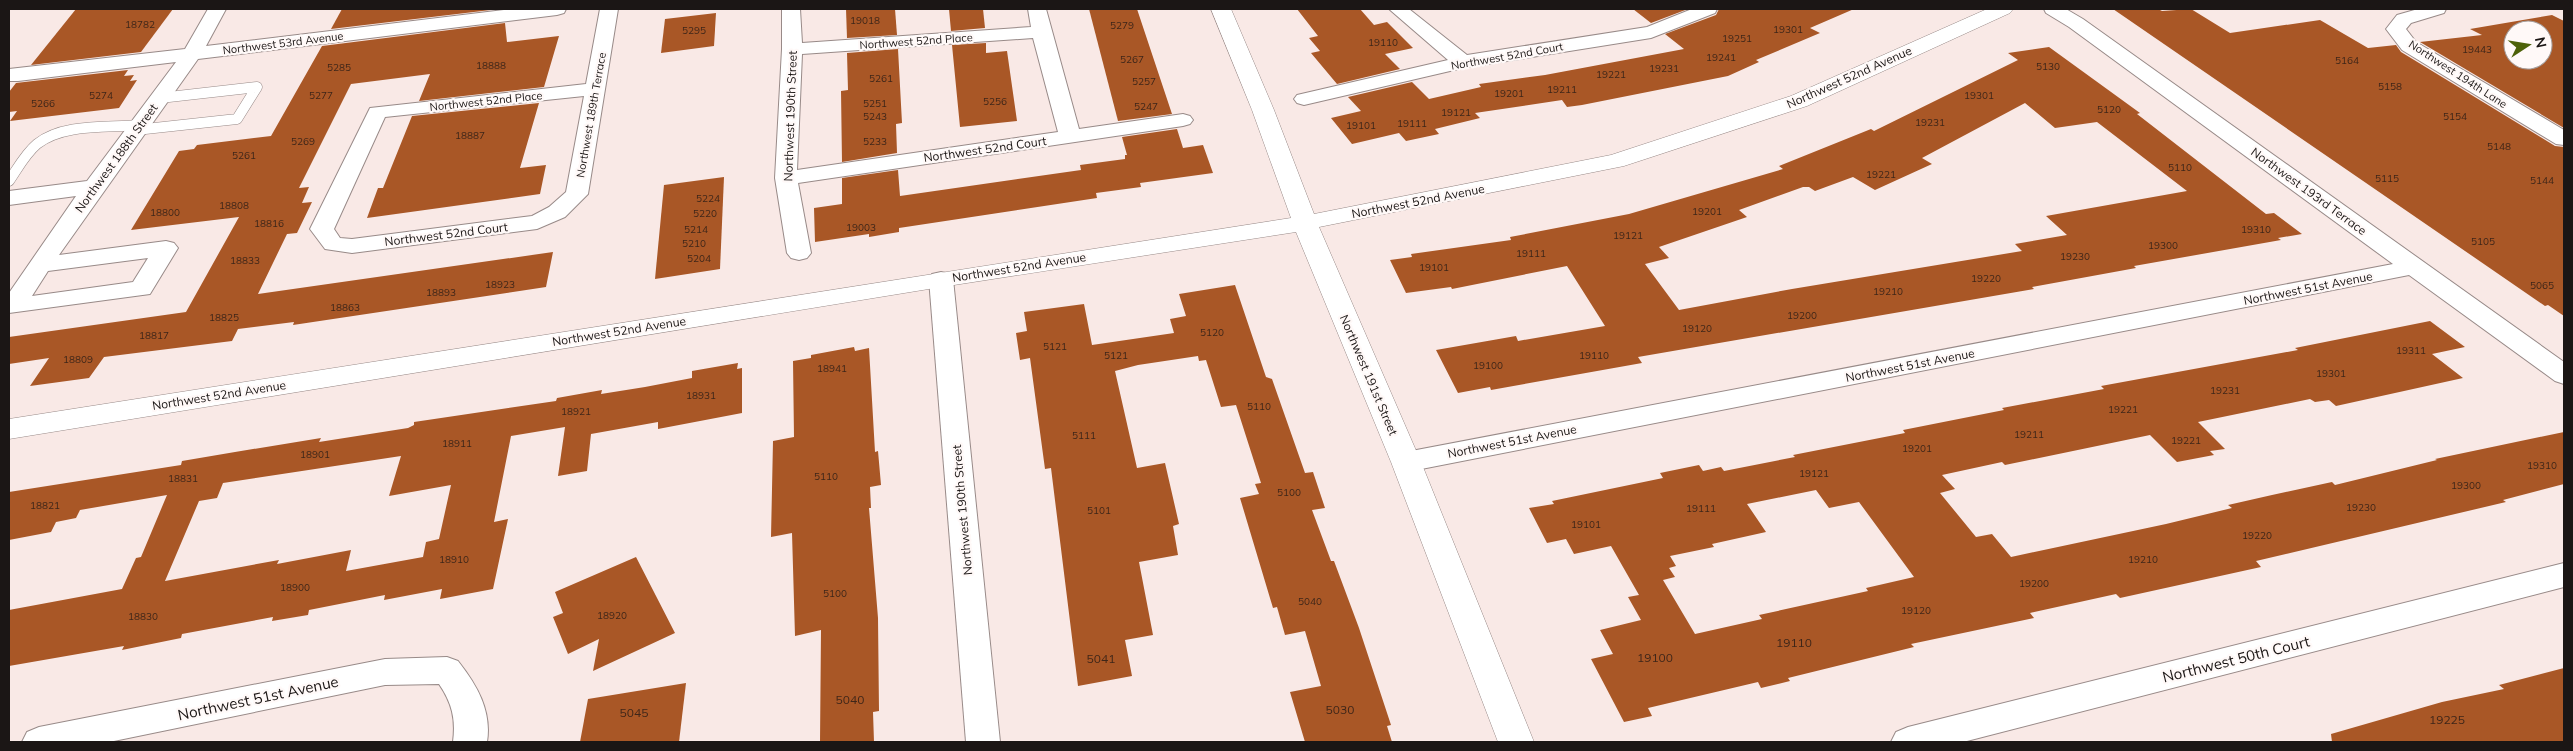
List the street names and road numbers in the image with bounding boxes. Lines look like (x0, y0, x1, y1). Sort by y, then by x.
street label: Northwest 53rd Avenue (222, 29, 344, 57)
street label: Northwest 52nd Place (859, 30, 973, 52)
street label: Northwest 194th Lane (2406, 37, 2510, 111)
street label: Northwest 52nd Court (1450, 39, 1564, 73)
street label: Northwest 52nd Avenue (1784, 43, 1914, 111)
street label: Northwest 190th Street (780, 50, 800, 182)
street label: Northwest 189th Terrace (573, 51, 609, 179)
street label: Northwest 52nd Place (429, 88, 543, 114)
street label: Northwest 188th Street (71, 101, 161, 215)
street label: Northwest 52nd Court (923, 133, 1047, 165)
street label: Northwest 193rd Terrace (2248, 144, 2370, 238)
street label: Northwest 52nd Avenue (1350, 181, 1486, 221)
street label: Northwest 52nd Court (384, 219, 508, 249)
street label: Northwest 52nd Avenue (951, 249, 1087, 285)
street label: Northwest 51st Avenue (2242, 268, 2374, 308)
street label: Northwest 191st Street (1337, 312, 1401, 438)
street label: Northwest 52nd Avenue (551, 313, 687, 349)
street label: Northwest 51st Avenue (1844, 345, 1976, 385)
street label: Northwest 52nd Avenue (151, 377, 287, 413)
street label: Northwest 51st Avenue (1446, 421, 1578, 461)
street label: Northwest 190th Street (949, 444, 975, 576)
street label: Northwest 50th Court (2160, 631, 2312, 687)
street label: Northwest 51st Avenue (176, 672, 340, 724)

